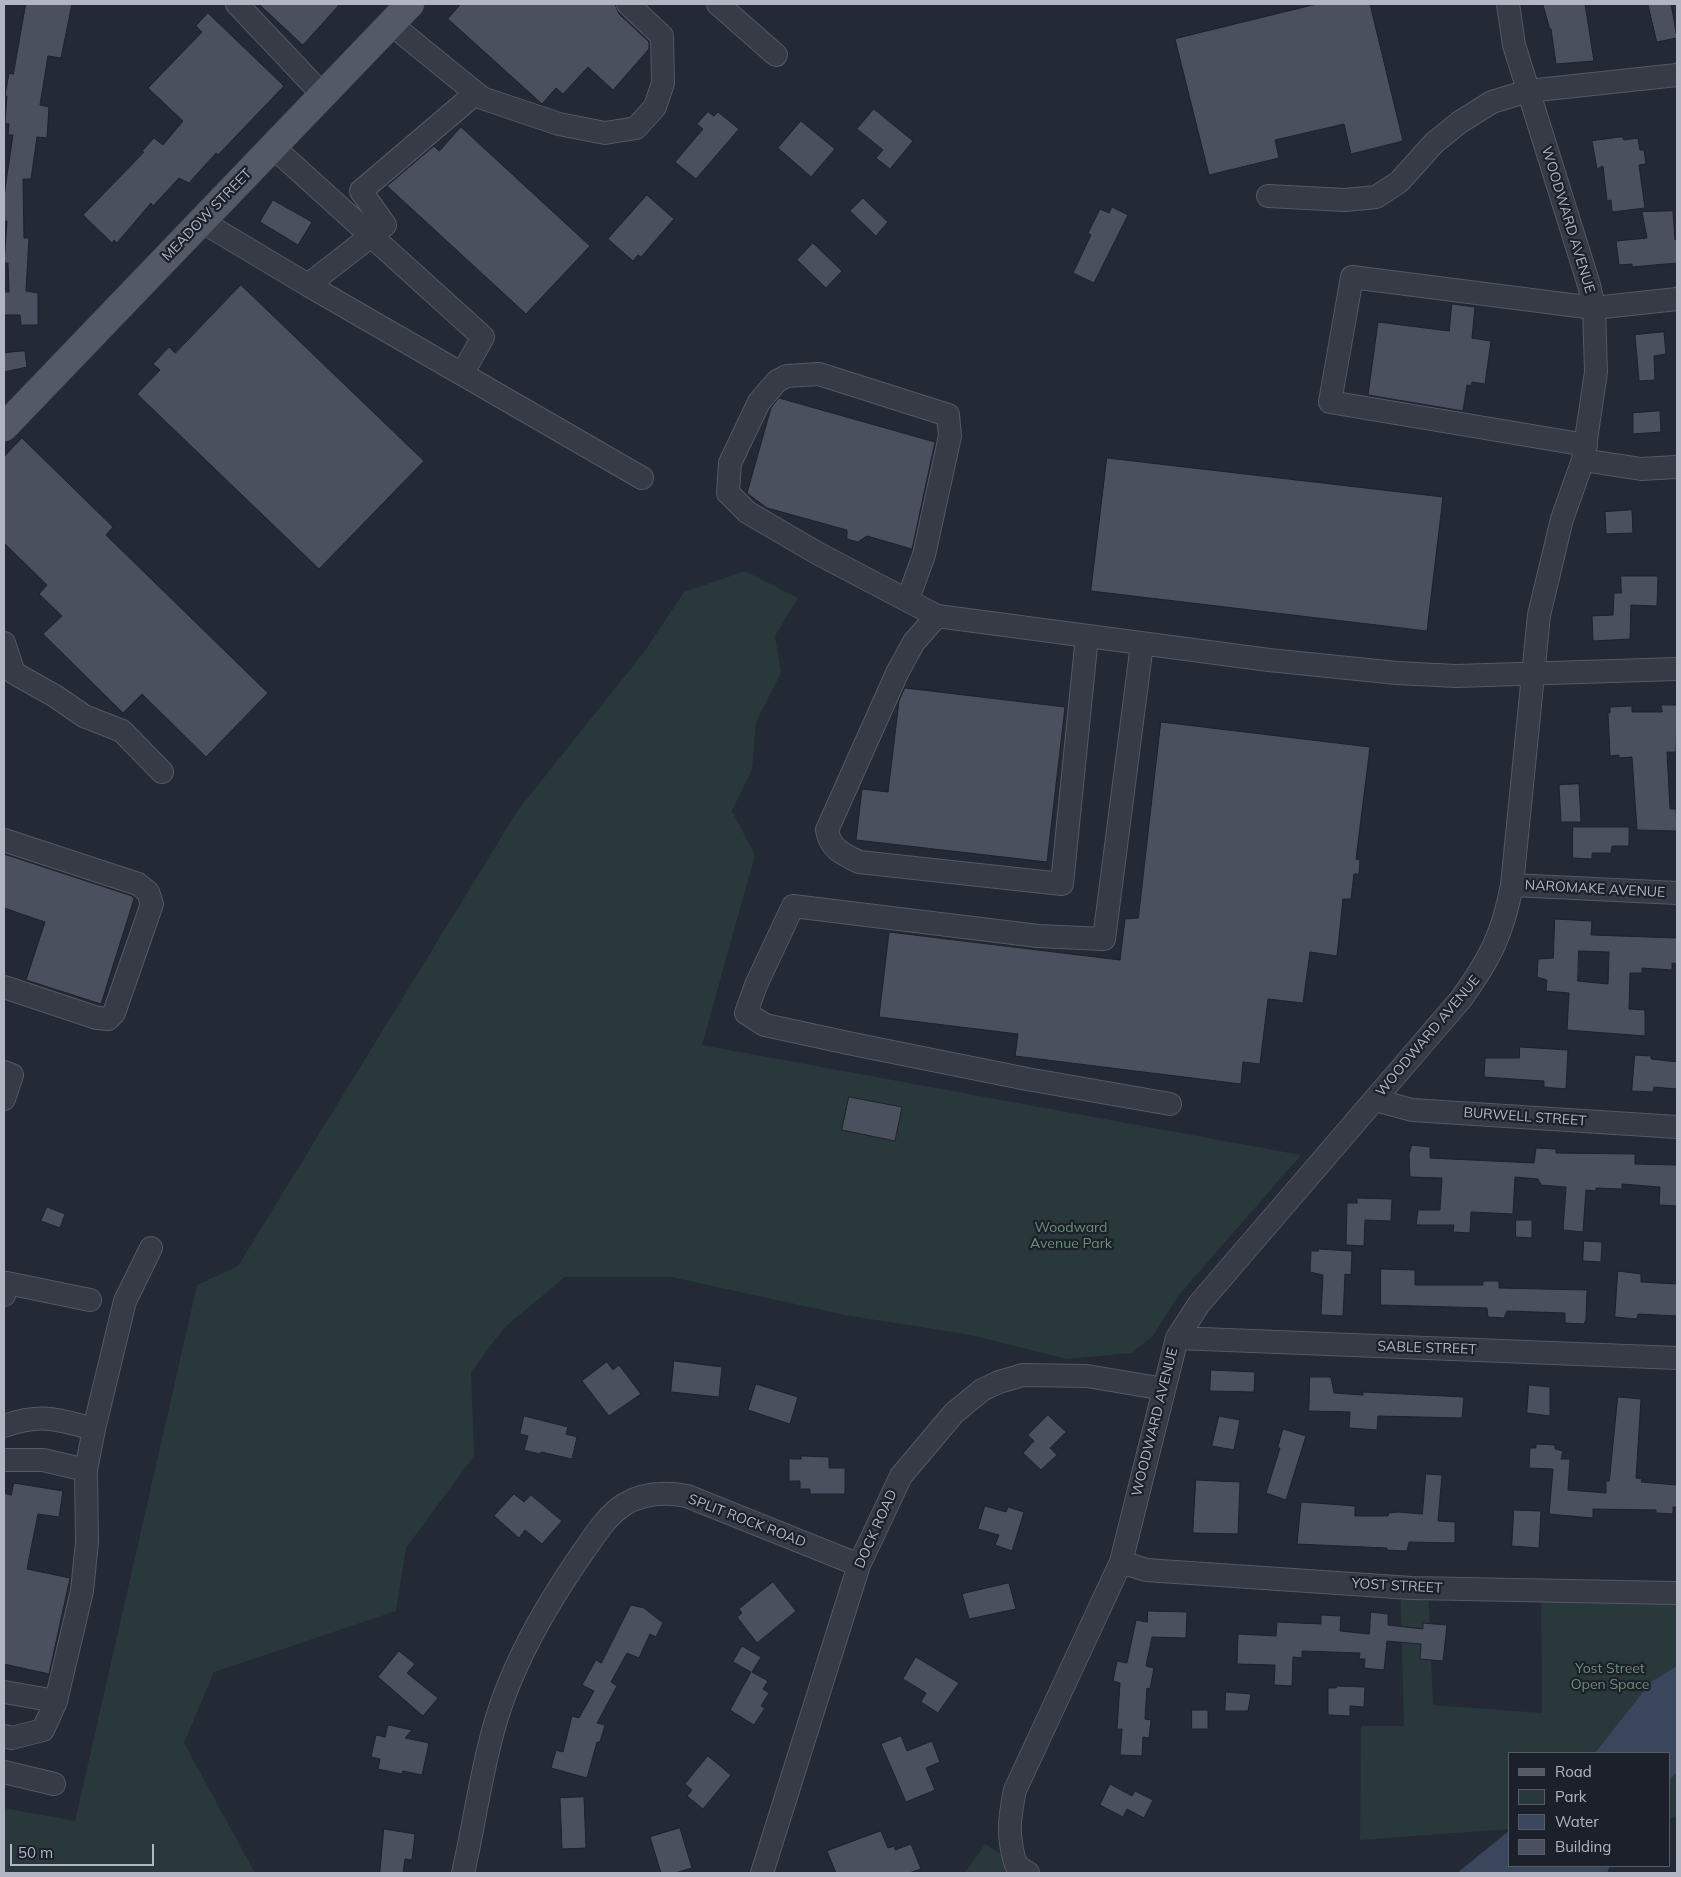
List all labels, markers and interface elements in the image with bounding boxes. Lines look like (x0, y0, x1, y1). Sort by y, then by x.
street label: WOODWARD AVENUE (1538, 145, 1598, 295)
street label: MEADOW STREET (159, 165, 255, 265)
street label: NAROMAKE AVENUE (1524, 877, 1666, 901)
street label: WOODWARD AVENUE (1373, 972, 1483, 1100)
street label: BURWELL STREET (1463, 1104, 1587, 1130)
park label: Woodward Avenue Park (1030, 1220, 1112, 1252)
street label: SABLE STREET (1377, 1338, 1477, 1358)
street label: WOODWARD AVENUE (1128, 1346, 1182, 1498)
street label: DOCK ROAD (851, 1487, 901, 1571)
street label: SPLIT ROCK ROAD (686, 1491, 808, 1551)
street label: YOST STREET (1351, 1575, 1443, 1597)
park label: Yost Street Open Space (1571, 1661, 1649, 1694)
legend (1508, 1752, 1671, 1867)
text: Road (1555, 1762, 1592, 1781)
text: Park (1555, 1787, 1587, 1806)
text: Water (1555, 1812, 1599, 1831)
scale bar (12, 1834, 156, 1866)
text: Building (1555, 1837, 1611, 1856)
text: 50 m (18, 1843, 53, 1862)

